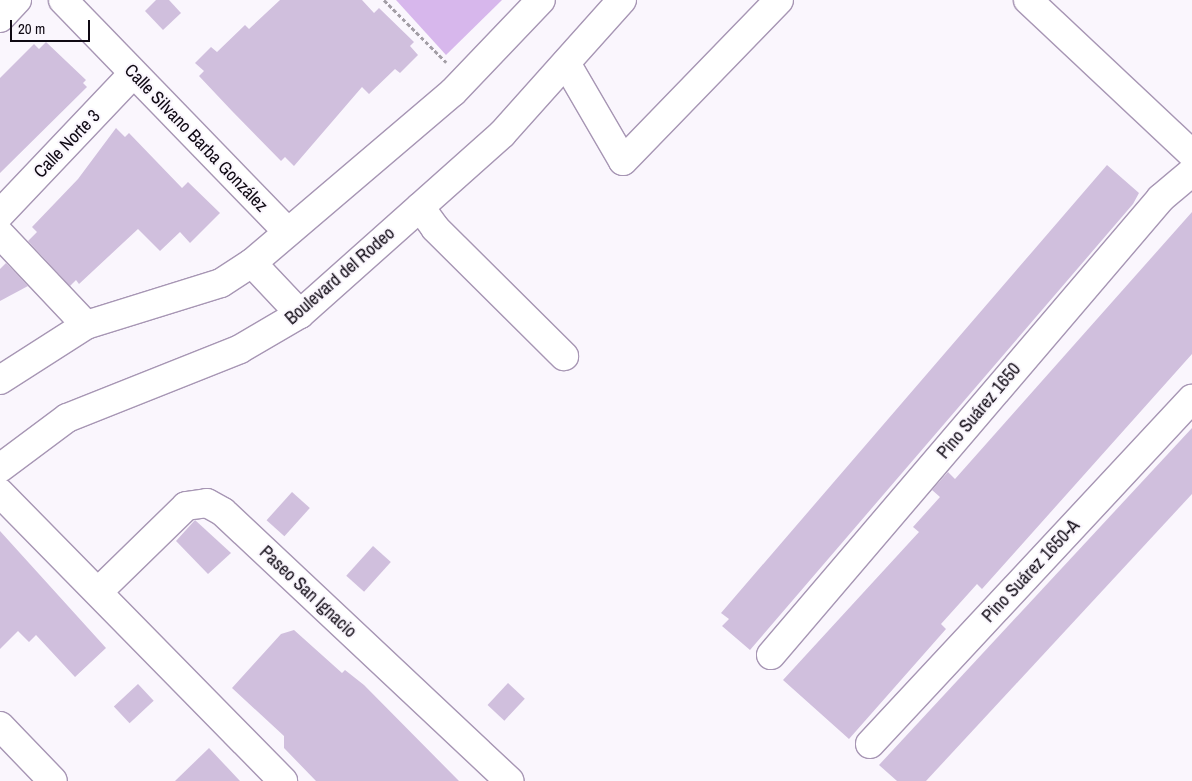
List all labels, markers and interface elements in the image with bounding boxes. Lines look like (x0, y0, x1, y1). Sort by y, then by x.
scale bar (12, 10, 92, 42)
text: 20 m (18, 18, 45, 39)
street label: Calle Silvano Barba González (120, 60, 272, 216)
street label: Calle Norte 3 (29, 106, 105, 182)
street label: Boulevard del Rodeo (281, 223, 399, 329)
street label: Pino Suárez 1650 (933, 359, 1025, 463)
street label: Pino Suárez 1650-A (978, 515, 1084, 627)
street label: Paseo San Ignacio (255, 542, 361, 642)

